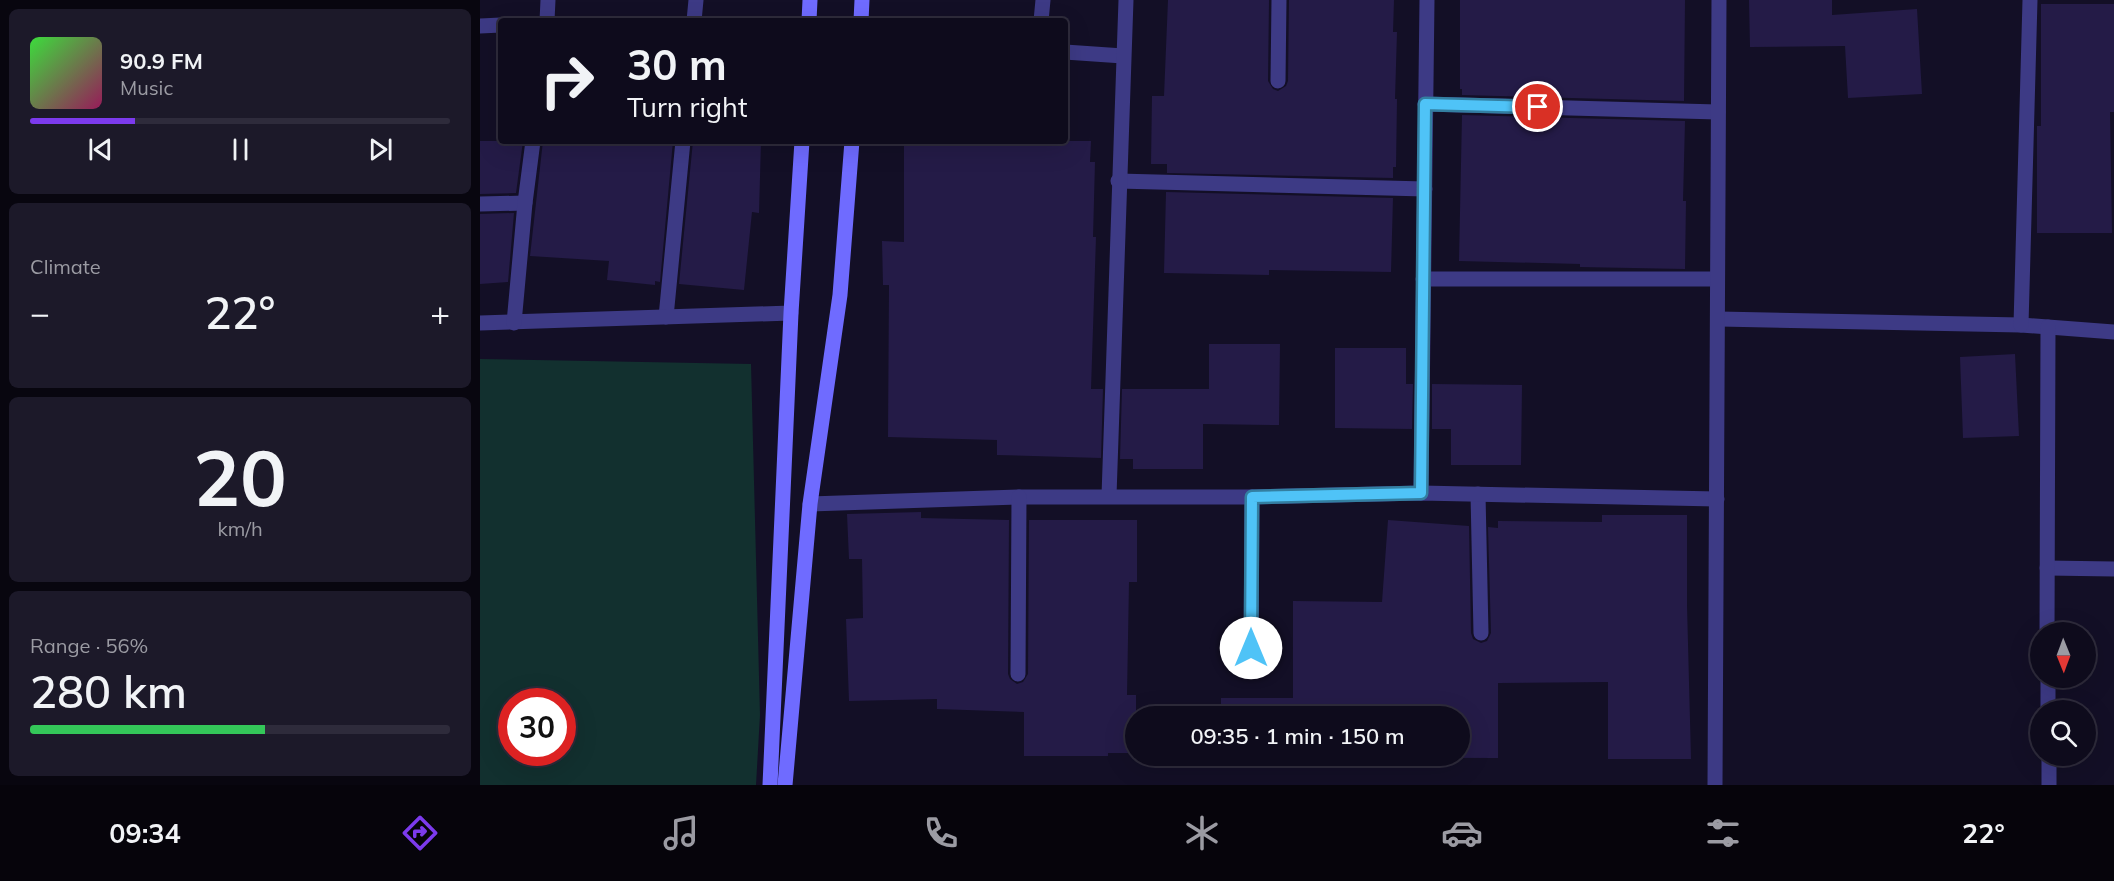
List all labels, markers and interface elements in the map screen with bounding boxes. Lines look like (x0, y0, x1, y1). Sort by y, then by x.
text: 30 m (627, 38, 727, 91)
icon: right (528, 42, 606, 120)
text: 90.9 FM (120, 47, 203, 75)
text: Music (120, 75, 173, 100)
pin (1512, 81, 1563, 132)
text: Turn right (627, 90, 747, 124)
icon: arrive (1521, 90, 1554, 123)
icon: previous (84, 133, 117, 166)
icon: pause (224, 133, 257, 166)
icon: next (364, 133, 397, 166)
text: Climate (30, 254, 101, 279)
text: 22° (205, 284, 275, 340)
text: − (30, 292, 50, 333)
text: + (430, 292, 450, 333)
text: 20 (193, 428, 287, 526)
text: km/h (217, 516, 263, 541)
position arrow (1219, 616, 1283, 680)
north arrow (2030, 622, 2096, 688)
map controls (2030, 622, 2096, 766)
text: Range · 56% (30, 633, 148, 658)
text: 280 km (30, 663, 187, 719)
speed limit sign: 30 (498, 688, 576, 766)
button: search (2030, 700, 2096, 766)
text: 09:35 · 1 min · 150 m (1190, 722, 1405, 750)
icon: directions (399, 812, 441, 854)
icon: music (660, 812, 702, 854)
icon: phone (920, 812, 962, 854)
icon: climate (1181, 812, 1223, 854)
icon: car (1441, 812, 1483, 854)
icon: filters (1702, 812, 1744, 854)
text: 09:34 (109, 816, 181, 850)
text: 22° (1962, 816, 2005, 850)

